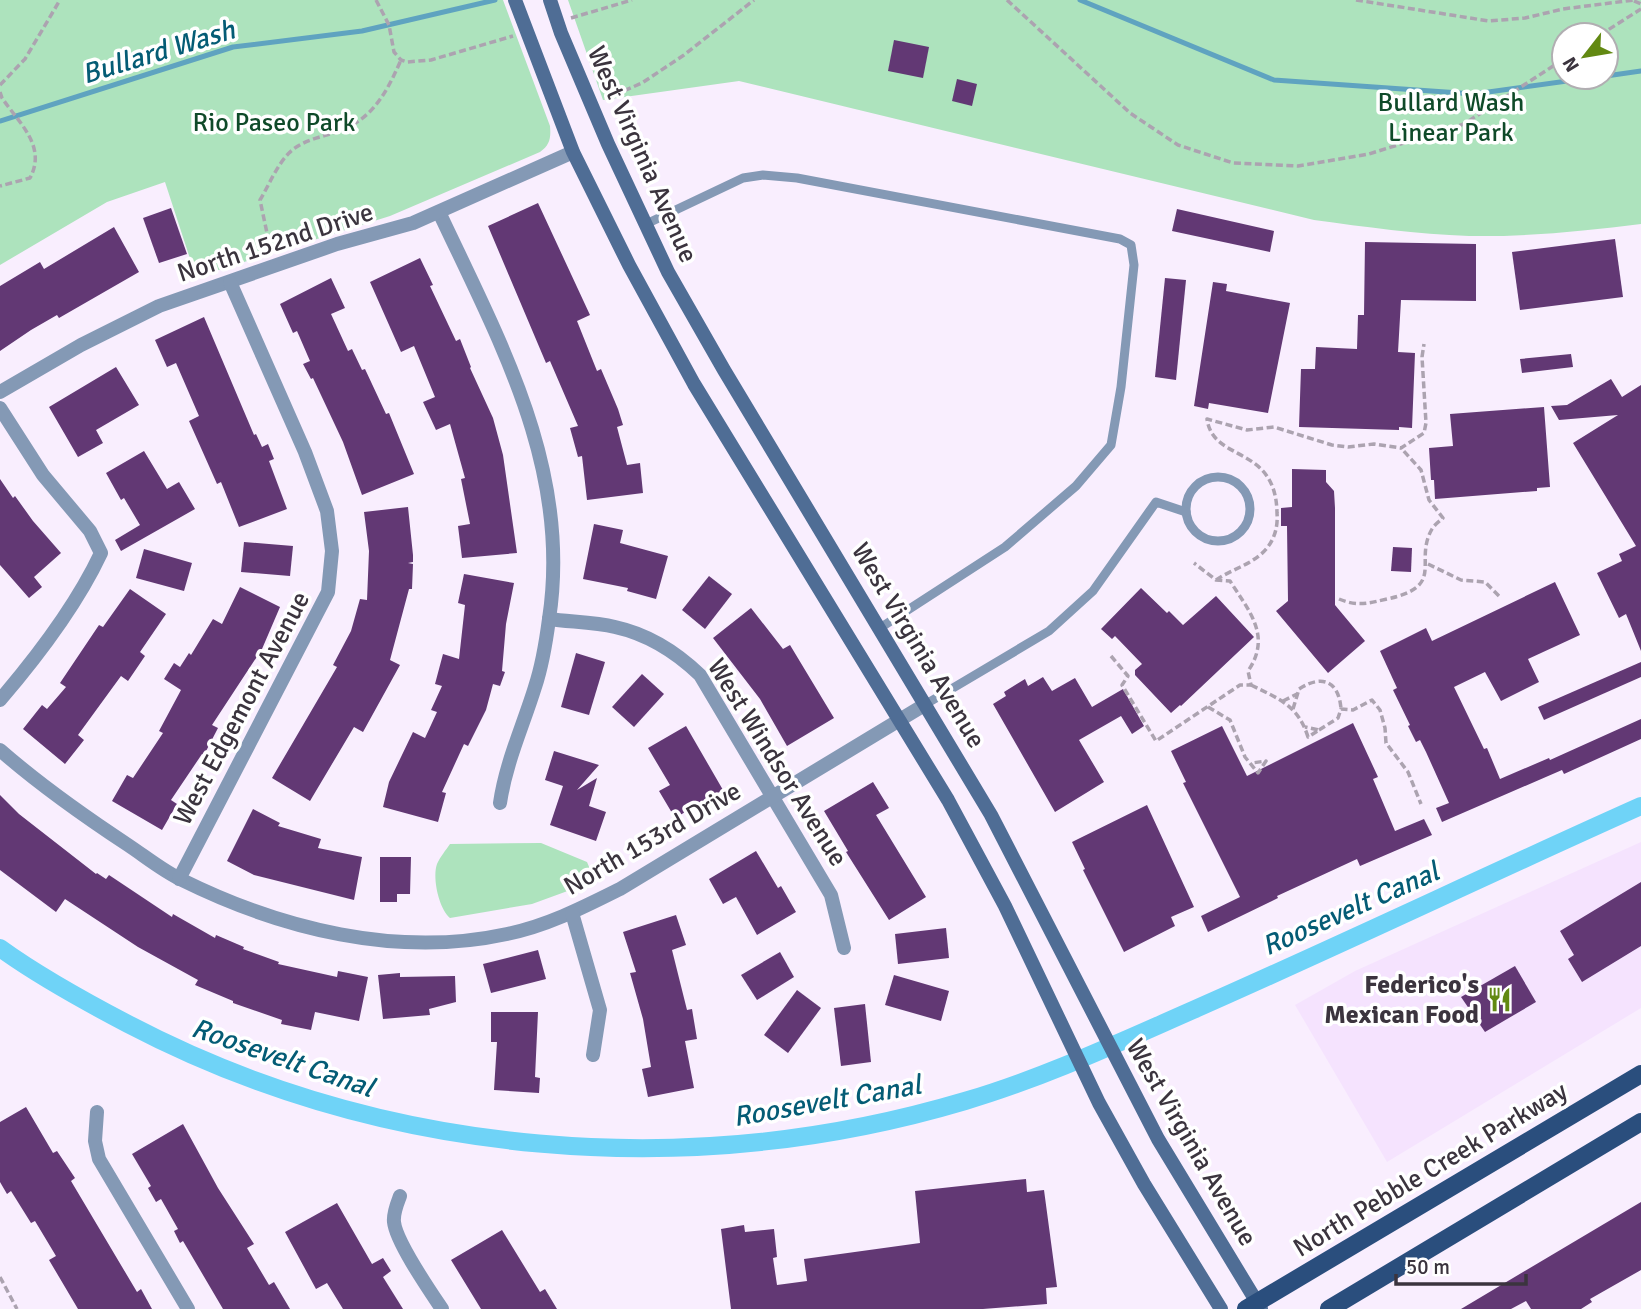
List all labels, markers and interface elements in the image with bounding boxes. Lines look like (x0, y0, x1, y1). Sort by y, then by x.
water label: Bullard Wash (78, 12, 240, 91)
north arrow (1550, 21, 1620, 91)
street label: West Virginia Avenue (580, 41, 704, 268)
text: N (1558, 52, 1585, 76)
park label: Bullard Wash Linear Park (1378, 87, 1524, 149)
park label: Rio Paseo Park (193, 107, 355, 139)
street label: North 152nd Drive (173, 196, 377, 290)
street label: West Virginia Avenue (844, 537, 992, 754)
street label: West Edgemont Avenue (167, 586, 317, 831)
street label: West Windsor Avenue (700, 653, 854, 872)
street label: North 153rd Drive (558, 775, 747, 903)
water label: Roosevelt Canal (1257, 854, 1446, 963)
place label: Federico's Mexican Food (1324, 969, 1479, 1031)
restaurant icon: Federico's Mexican Food (1485, 985, 1513, 1013)
water label: Roosevelt Canal (187, 1011, 380, 1106)
street label: West Virginia Avenue (1119, 1033, 1263, 1252)
water label: Roosevelt Canal (731, 1067, 926, 1134)
street label: North Pebble Creek Parkway (1288, 1075, 1573, 1264)
scale bar (1396, 1242, 1526, 1286)
text: 50 m (1406, 1254, 1450, 1280)

